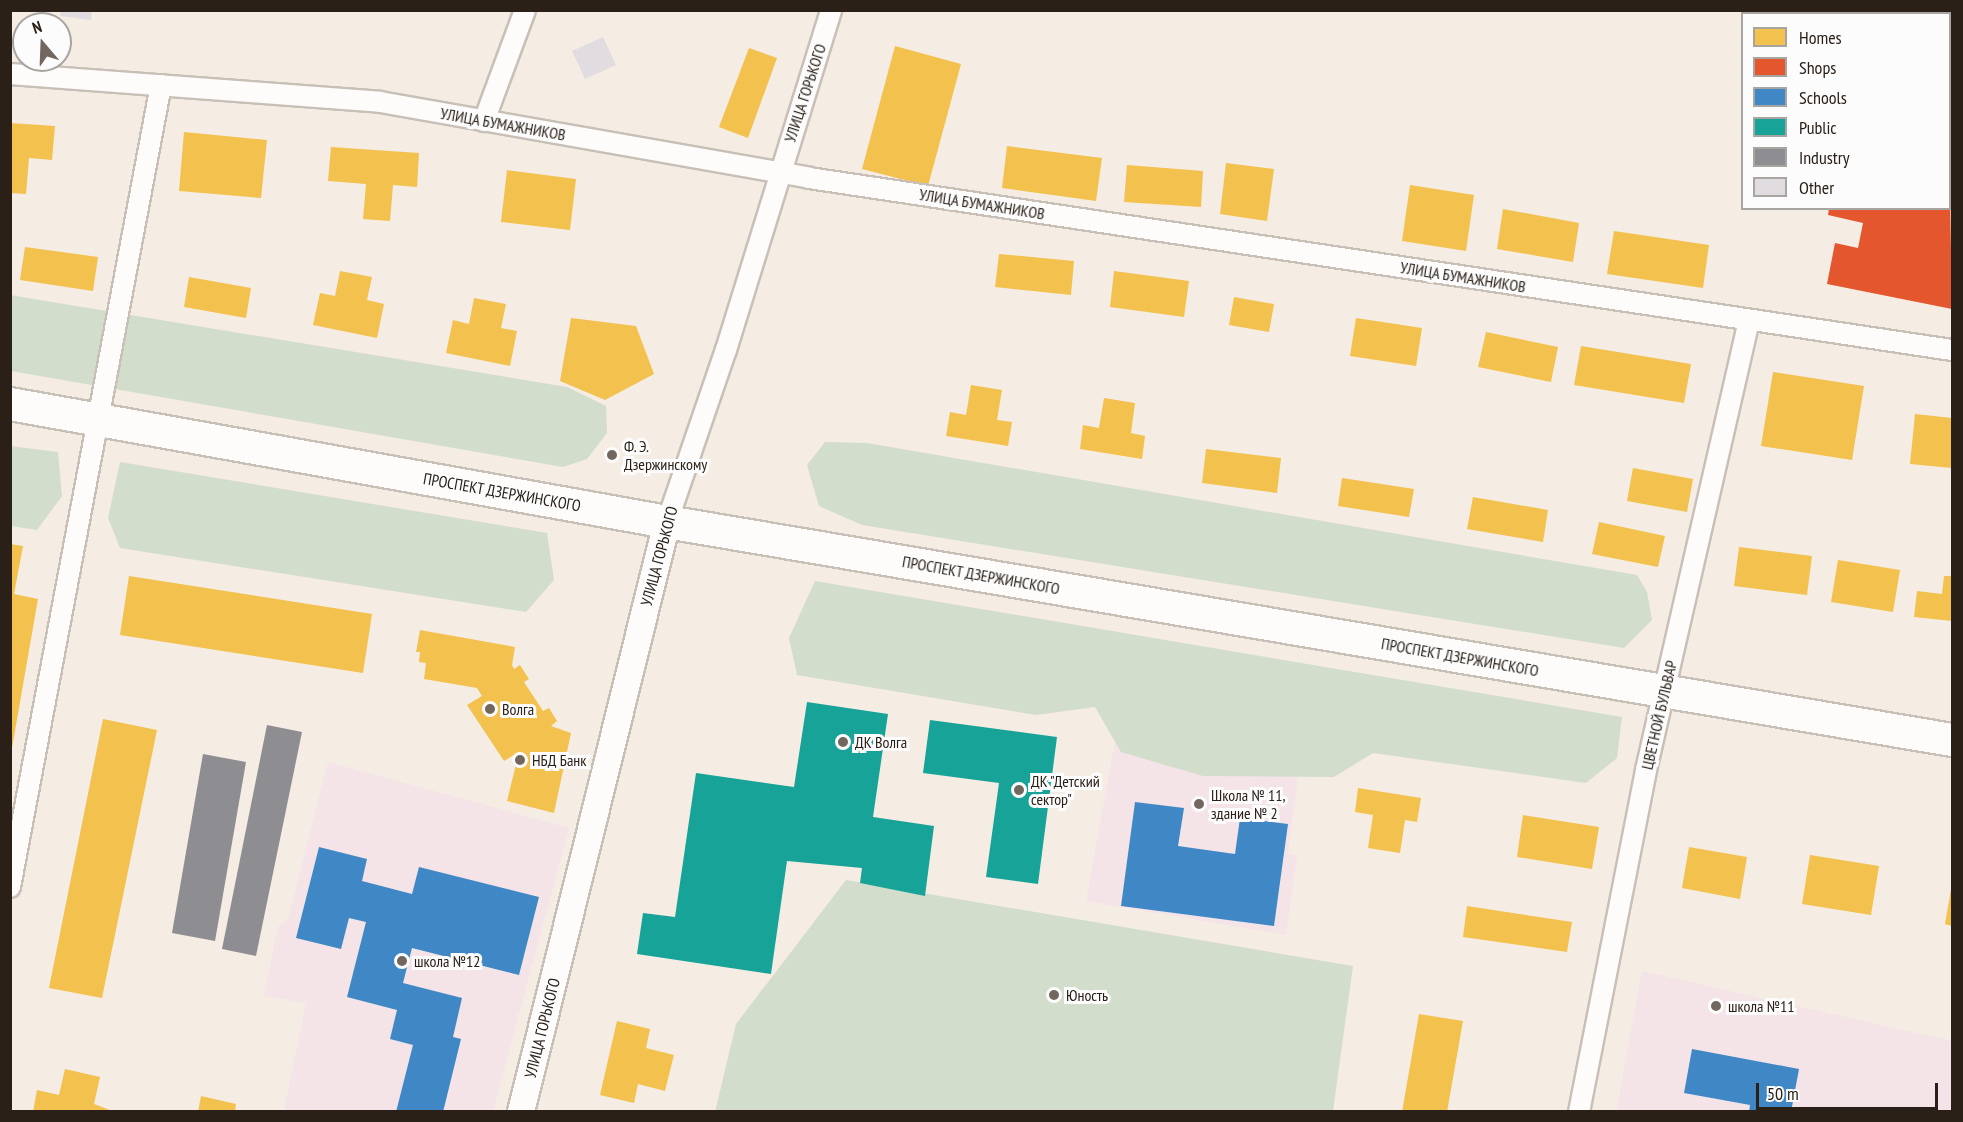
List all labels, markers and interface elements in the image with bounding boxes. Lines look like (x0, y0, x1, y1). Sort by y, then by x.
north arrow (12, 12, 72, 72)
legend (1741, 12, 1951, 210)
text: N (29, 16, 44, 38)
text: Homes (1799, 26, 1842, 49)
street label: УЛИЦА ГОРЬКОГО (780, 41, 830, 145)
text: Shops (1799, 56, 1836, 79)
text: Schools (1799, 86, 1847, 109)
street label: УЛИЦА БУМАЖНИКОВ (439, 103, 567, 145)
text: Public (1799, 116, 1837, 139)
text: Industry (1799, 146, 1849, 169)
text: Other (1799, 176, 1834, 199)
street label: УЛИЦА БУМАЖНИКОВ (918, 185, 1046, 223)
street label: УЛИЦА БУМАЖНИКОВ (1399, 258, 1527, 296)
place label: Ф. Э. Дзержинскому (624, 436, 707, 474)
marker: Ф. Э. Дзержинскому (605, 448, 619, 462)
street label: ПРОСПЕКТ ДЗЕРЖИНСКОГО (421, 469, 583, 515)
street label: УЛИЦА ГОРЬКОГО (636, 504, 682, 608)
street label: ПРОСПЕКТ ДЗЕРЖИНСКОГО (900, 552, 1062, 598)
street label: ПРОСПЕКТ ДЗЕРЖИНСКОГО (1379, 634, 1541, 680)
street label: ЦВЕТНОЙ БУЛЬВАР (1637, 659, 1681, 771)
place label: Волга (502, 699, 534, 719)
marker: Волга (483, 702, 497, 716)
place label: ДК Волга (855, 732, 907, 752)
marker: ДК Волга (836, 735, 850, 749)
place label: НБД Банк (532, 750, 586, 770)
marker: НБД Банк (513, 753, 527, 767)
place label: ДК "Детский сектор" (1031, 771, 1101, 809)
marker: ДК "Детский сектор" (1012, 783, 1026, 797)
place label: Школа № 11, здание № 2 (1211, 785, 1285, 823)
marker: Школа № 11, здание № 2 (1192, 797, 1206, 811)
place label: школа №12 (414, 951, 480, 971)
marker: школа №12 (395, 954, 409, 968)
street label: УЛИЦА ГОРЬКОГО (520, 976, 564, 1080)
place label: Юность (1066, 985, 1108, 1005)
marker: Юность (1047, 988, 1061, 1002)
place label: школа №11 (1728, 996, 1794, 1016)
marker: школа №11 (1709, 999, 1723, 1013)
scale bar (1759, 1071, 1940, 1109)
text: 50 m (1767, 1082, 1799, 1105)

